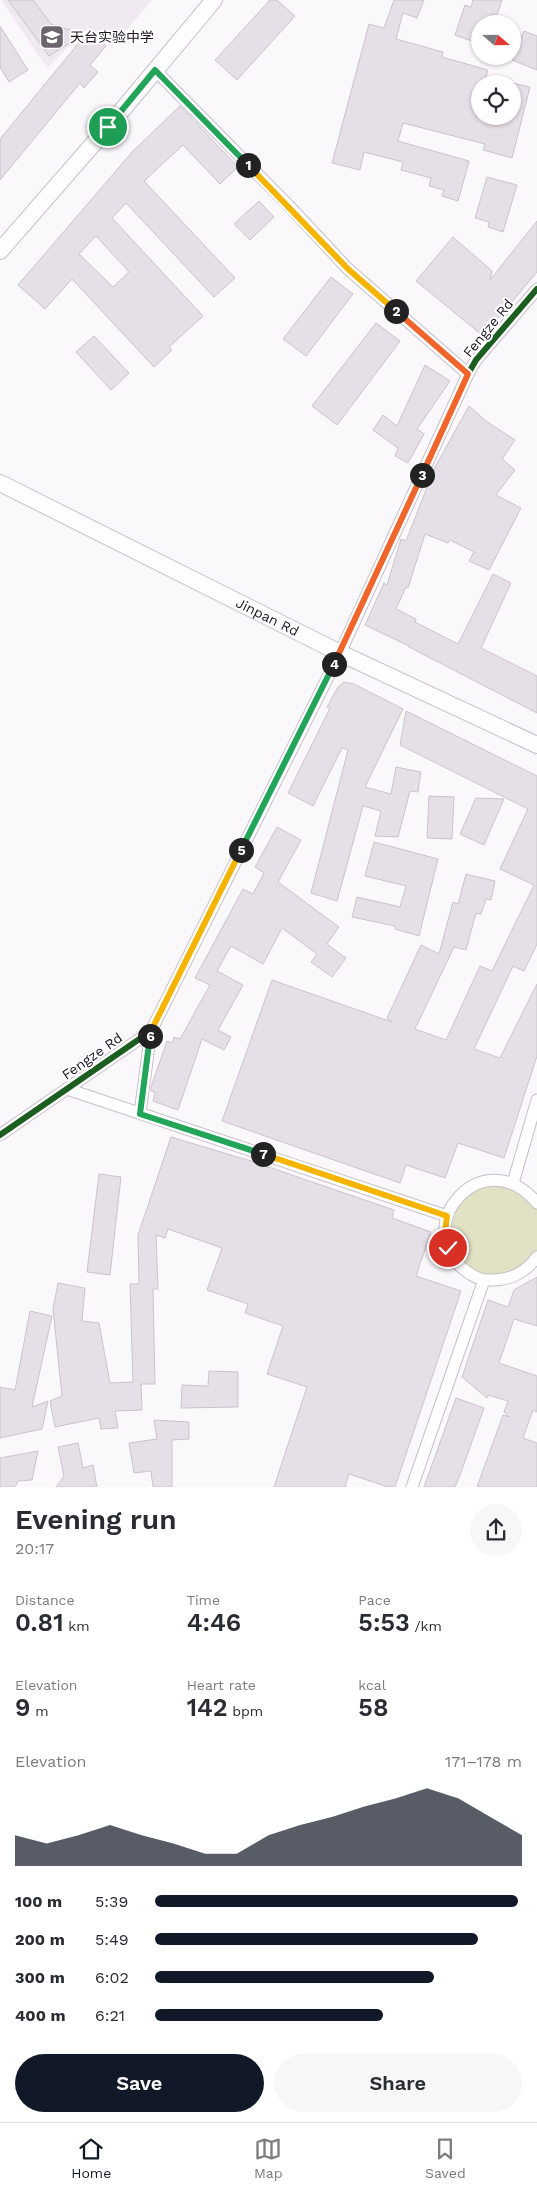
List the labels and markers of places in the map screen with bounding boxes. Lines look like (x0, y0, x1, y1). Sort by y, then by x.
school or university icon: 天台实验中学 (39, 24, 65, 50)
place label: 天台实验中学 (70, 29, 154, 45)
pin (87, 106, 129, 148)
pin: 1 (236, 152, 260, 178)
pin: 2 (384, 298, 408, 324)
pin: 3 (410, 462, 434, 488)
pin: 4 (322, 652, 346, 676)
pin: 5 (228, 838, 254, 862)
pin: 6 (138, 1024, 162, 1048)
pin: 7 (250, 1142, 276, 1166)
pin (427, 1227, 469, 1269)

